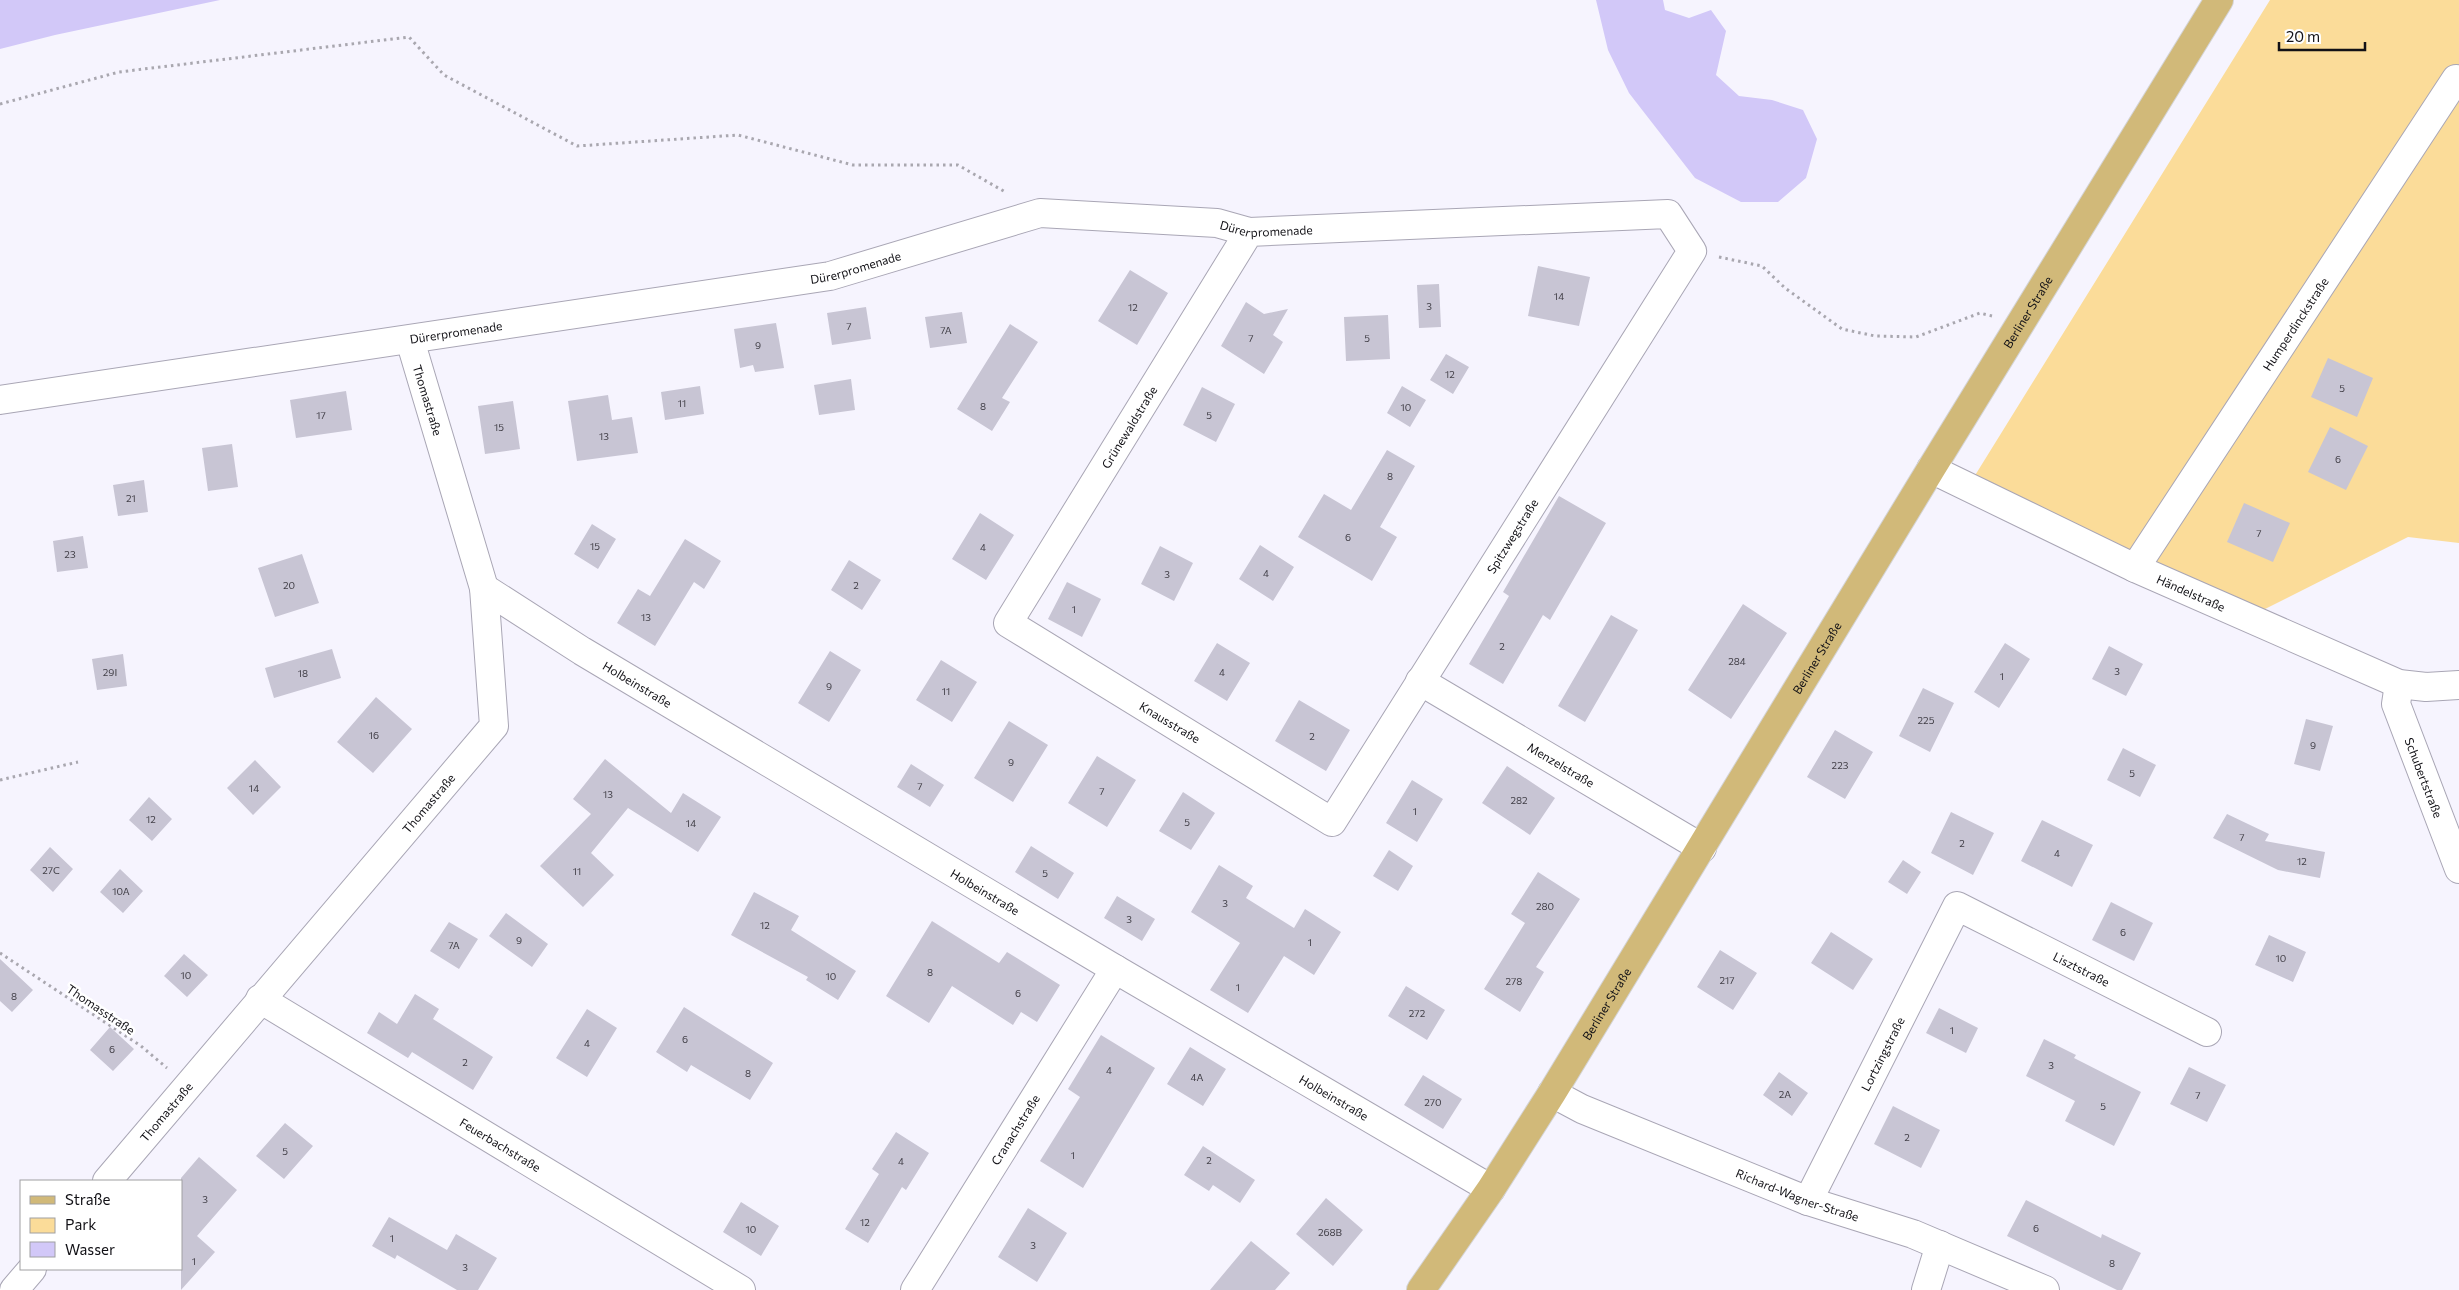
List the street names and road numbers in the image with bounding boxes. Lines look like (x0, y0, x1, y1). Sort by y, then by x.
street label: Dürerpromenade (1219, 217, 1313, 239)
street label: Dürerpromenade (809, 248, 902, 286)
street label: Berliner Straße (2000, 273, 2055, 350)
street label: Humperdinckstraße (2260, 275, 2331, 373)
street label: Dürerpromenade (409, 318, 503, 346)
street label: Thomastraße (411, 363, 445, 437)
street label: Grünewaldstraße (1098, 383, 1159, 471)
street label: Spitzwegstraße (1483, 496, 1541, 576)
street label: Händelstraße (2155, 571, 2227, 614)
street label: Berliner Straße (1789, 619, 1844, 696)
street label: Holbeinstraße (600, 658, 674, 710)
street label: Knausstraße (1137, 698, 1203, 746)
street label: Schubertstraße (2402, 736, 2446, 820)
street label: Menzelstraße (1525, 739, 1597, 790)
street label: Thomastraße (399, 771, 457, 836)
street label: Holbeinstraße (948, 866, 1022, 917)
street label: Lisztstraße (2051, 949, 2112, 989)
street label: Berliner Straße (1579, 965, 1633, 1042)
street label: Thomasstraße (64, 981, 138, 1037)
street label: Lortzingstraße (1858, 1014, 1907, 1093)
street label: Holbeinstraße (1297, 1072, 1371, 1123)
street label: Thomastraße (137, 1079, 195, 1144)
street label: Cranachstraße (988, 1092, 1042, 1167)
street label: Feuerbachstraße (457, 1115, 543, 1174)
street label: Richard-Wagner-Straße (1734, 1165, 1861, 1224)

